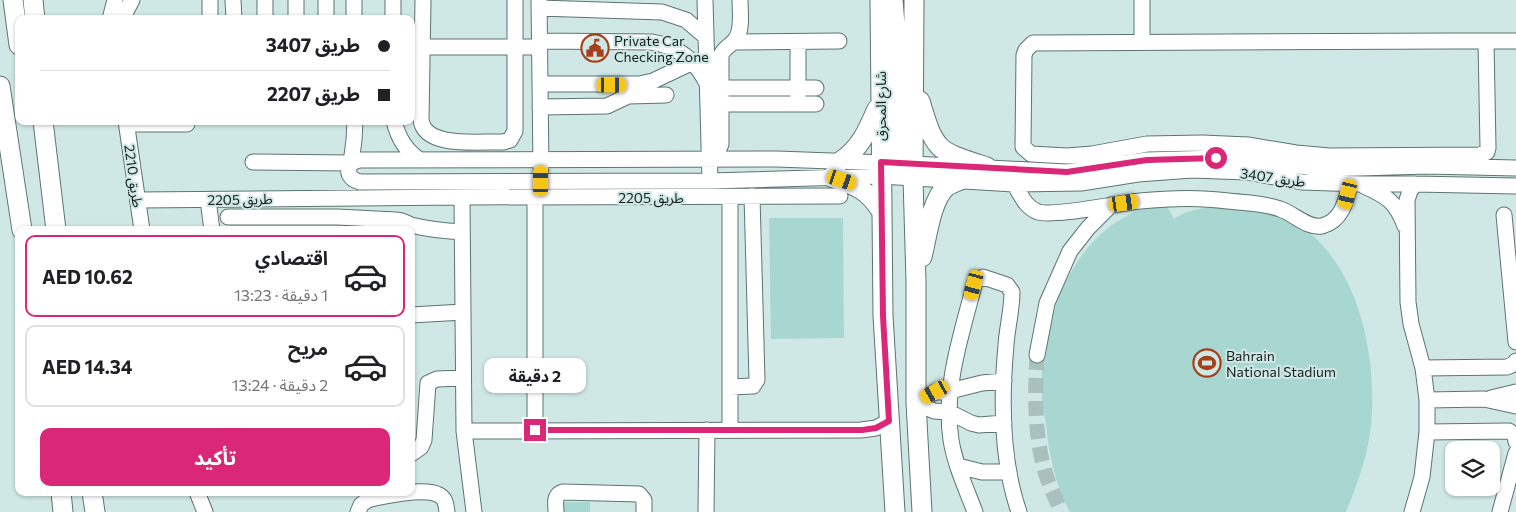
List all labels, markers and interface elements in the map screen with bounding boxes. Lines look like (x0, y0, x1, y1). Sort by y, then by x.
place label: Private Car Checking Zone (614, 32, 709, 65)
text: طريق 3407 (266, 33, 360, 56)
public building icon: Private Car Checking Zone (580, 33, 610, 63)
street label: شارع المحرق (872, 71, 892, 141)
car (597, 78, 627, 93)
text: طريق 2207 (267, 82, 360, 105)
street label: طريق 2210 (119, 143, 147, 209)
route start (1205, 147, 1227, 169)
street label: طريق 3407 (1239, 164, 1307, 192)
car (533, 166, 548, 196)
car (825, 168, 858, 192)
car (1337, 178, 1358, 210)
street label: طريق 2205 (618, 189, 684, 208)
street label: طريق 2205 (207, 190, 273, 210)
car (1108, 193, 1139, 213)
text: اقتصادي (255, 246, 328, 269)
icon: car (343, 254, 388, 299)
text: AED 10.62 (42, 265, 133, 288)
car (962, 269, 985, 301)
text: 1 دقيقة · 13:23 (234, 285, 328, 304)
text: مريح (288, 336, 328, 359)
icon: car (343, 344, 388, 389)
place label: Bahrain National Stadium (1226, 347, 1336, 380)
sports icon: Bahrain National Stadium (1192, 348, 1222, 378)
text: AED 14.34 (42, 355, 132, 378)
callout: 2 دقيقة (484, 358, 586, 392)
text: 2 دقيقة (509, 366, 561, 385)
text: 2 دقيقة · 13:24 (232, 375, 328, 394)
car (918, 378, 951, 406)
route end (524, 419, 546, 441)
button: تأكيد (40, 428, 390, 486)
map controls (1445, 441, 1500, 496)
button: layers (1445, 441, 1500, 496)

